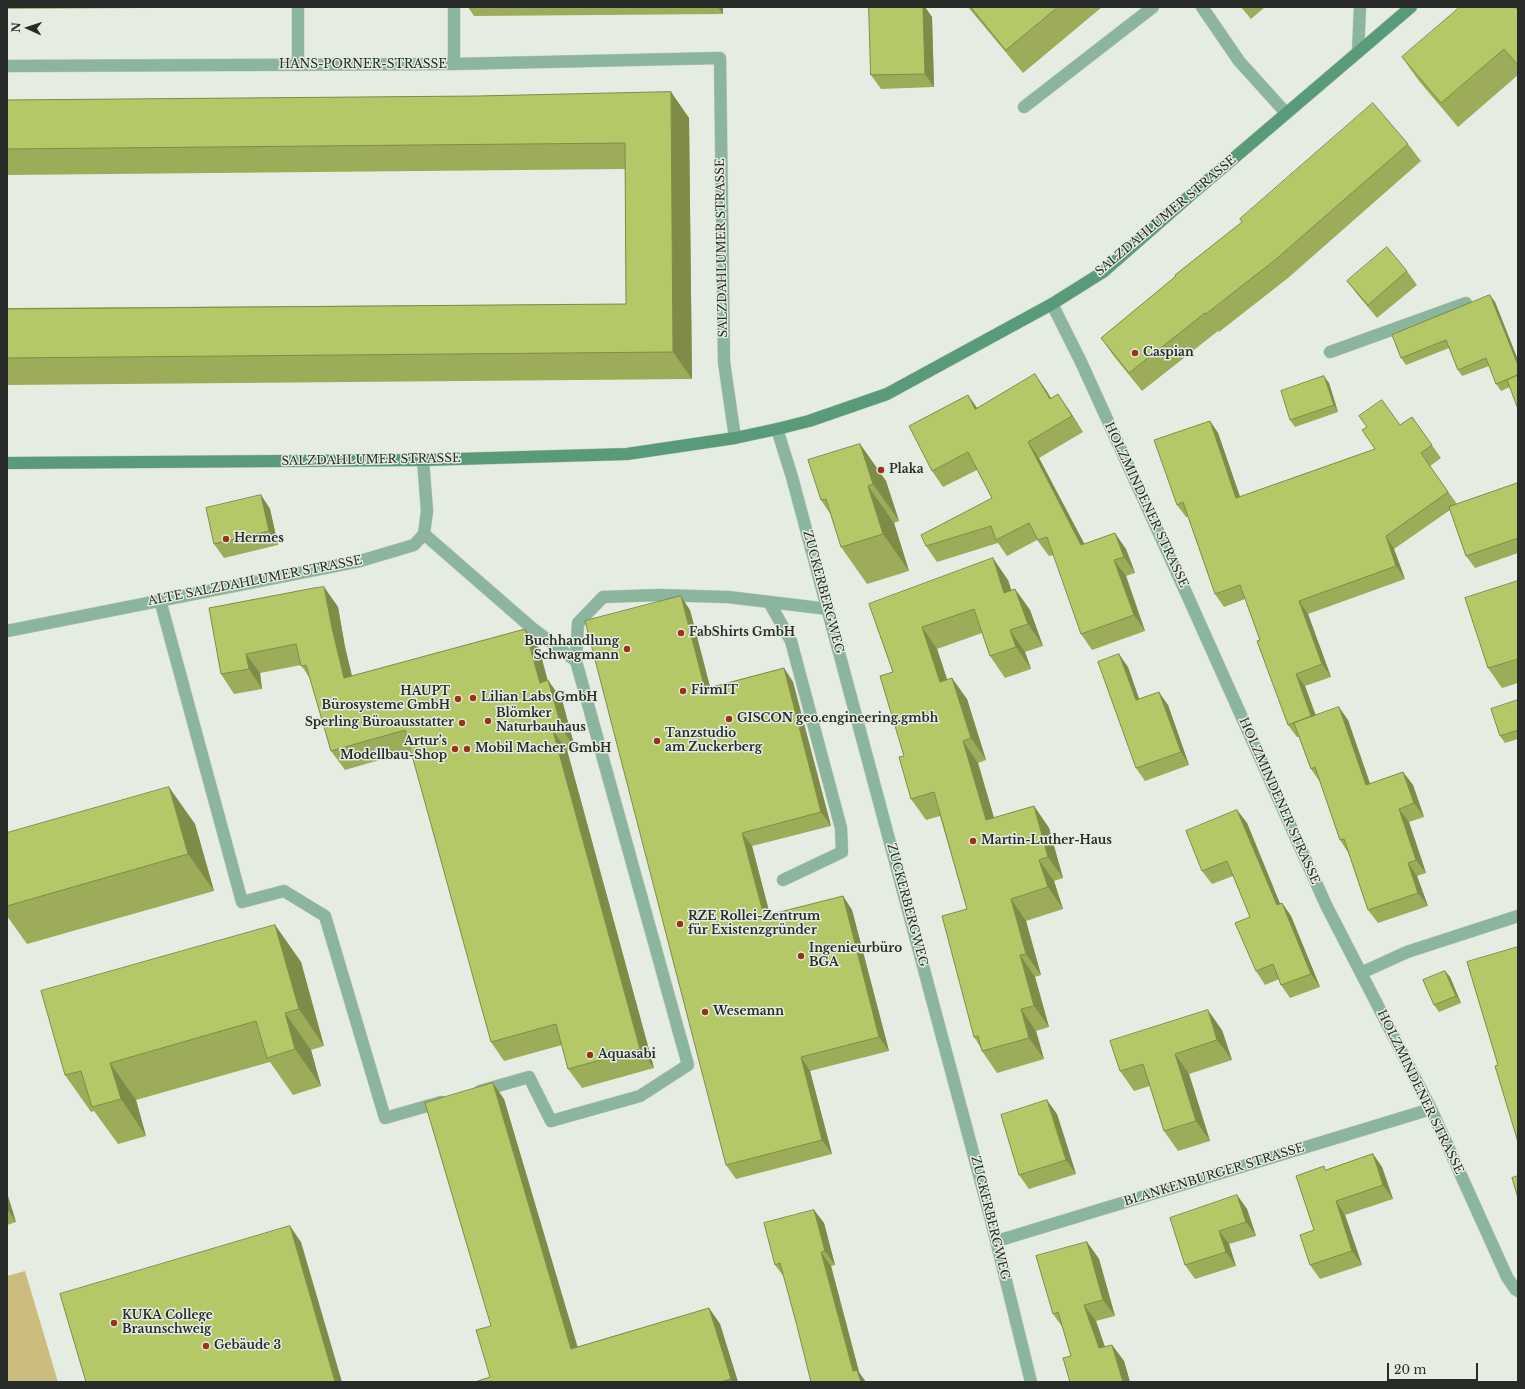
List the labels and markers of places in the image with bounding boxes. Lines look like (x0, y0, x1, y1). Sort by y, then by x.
place label: Caspian (1143, 346, 1194, 360)
marker: Caspian (1130, 348, 1140, 358)
place label: Plaka (889, 463, 924, 477)
marker: Plaka (876, 465, 886, 475)
place label: Hermes (234, 532, 284, 546)
marker: Hermes (221, 534, 231, 544)
place label: FabShirts GmbH (689, 626, 795, 640)
marker: FabShirts GmbH (676, 628, 686, 638)
place label: Buchhandlung Schwagmann (524, 635, 619, 663)
marker: Buchhandlung Schwagmann (622, 644, 632, 654)
place label: FirmIT (691, 684, 738, 698)
place label: HAUPT Bürosysteme GmbH (322, 685, 450, 713)
marker: FirmIT (678, 686, 688, 696)
place label: Lilian Labs GmbH (481, 691, 598, 705)
marker: Lilian Labs GmbH (468, 693, 478, 703)
marker: HAUPT Bürosysteme GmbH (453, 694, 463, 704)
place label: Blömker Naturbauhaus (496, 707, 586, 735)
place label: GISCON geo.engineering.gmbh (737, 712, 938, 726)
marker: GISCON geo.engineering.gmbh (724, 714, 734, 724)
place label: Sperling Büroausstatter (305, 716, 454, 730)
marker: Blömker Naturbauhaus (483, 716, 493, 726)
marker: Sperling Büroausstatter (457, 718, 467, 728)
place label: Tanzstudio am Zuckerberg (665, 727, 762, 755)
place label: Artur’s Modellbau-Shop (340, 735, 447, 763)
marker: Tanzstudio am Zuckerberg (652, 736, 662, 746)
place label: Mobil Macher GmbH (475, 742, 611, 756)
marker: Artur’s Modellbau-Shop (450, 744, 460, 754)
marker: Mobil Macher GmbH (462, 744, 472, 754)
place label: Martin-Luther-Haus (981, 834, 1112, 848)
marker: Martin-Luther-Haus (968, 836, 978, 846)
place label: RZE Rollei-Zentrum für Existenzgründer (688, 910, 820, 938)
marker: RZE Rollei-Zentrum für Existenzgründer (675, 919, 685, 929)
place label: Ingenieurbüro BGA (809, 942, 902, 970)
marker: Ingenieurbüro BGA (796, 951, 806, 961)
place label: Wesemann (713, 1005, 784, 1019)
marker: Wesemann (700, 1007, 710, 1017)
place label: Aquasabi (598, 1048, 656, 1062)
marker: Aquasabi (585, 1050, 595, 1060)
place label: KUKA College Braunschweig (122, 1309, 213, 1337)
marker: KUKA College Braunschweig (109, 1318, 119, 1328)
place label: Gebäude 3 (214, 1339, 281, 1353)
marker: Gebäude 3 (201, 1341, 211, 1351)

